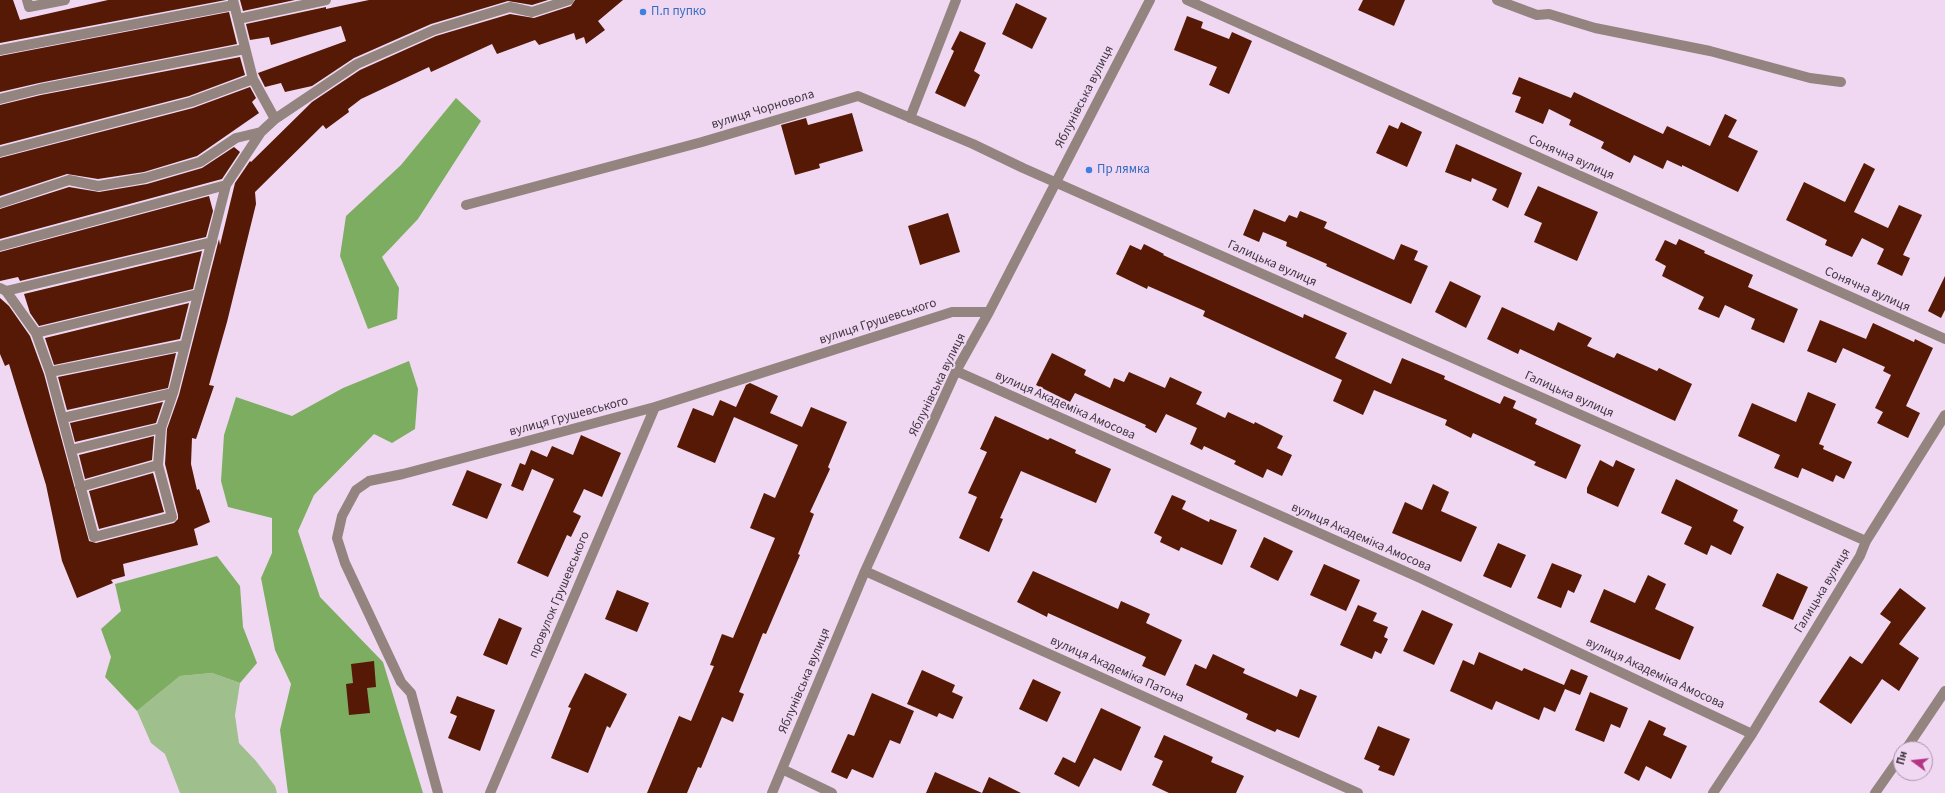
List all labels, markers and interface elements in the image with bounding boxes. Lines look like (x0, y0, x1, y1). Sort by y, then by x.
place label: П.п пупко (651, 4, 706, 20)
marker: П.п пупко (638, 7, 648, 17)
street label: Яблунівська вулиця (1052, 43, 1118, 151)
street label: вулиця Чорновола (710, 87, 816, 133)
street label: Сонячна вулиця (1526, 132, 1616, 184)
place label: Пр лямка (1097, 162, 1150, 178)
marker: Пр лямка (1084, 165, 1094, 175)
street label: Галицька вулиця (1225, 237, 1319, 291)
street label: Сонячна вулиця (1822, 264, 1912, 316)
street label: вулиця Грушевського (817, 296, 939, 348)
street label: Яблунівська вулиця (906, 331, 970, 439)
street label: вулиця Академіка Амосова (993, 368, 1137, 444)
street label: Галицька вулиця (1522, 368, 1616, 422)
street label: вулиця Грушевського (508, 394, 630, 440)
street label: вулиця Академіка Амосова (1289, 500, 1433, 576)
street label: провулок Грушевського (526, 529, 594, 661)
street label: Галицька вулиця (1792, 546, 1854, 636)
street label: Яблунівська вулиця (776, 626, 834, 736)
street label: вулиця Академіка Патона (1048, 633, 1186, 707)
street label: вулиця Академіка Амосова (1583, 635, 1727, 713)
north arrow (1893, 741, 1933, 781)
text: Пн (1893, 749, 1911, 767)

